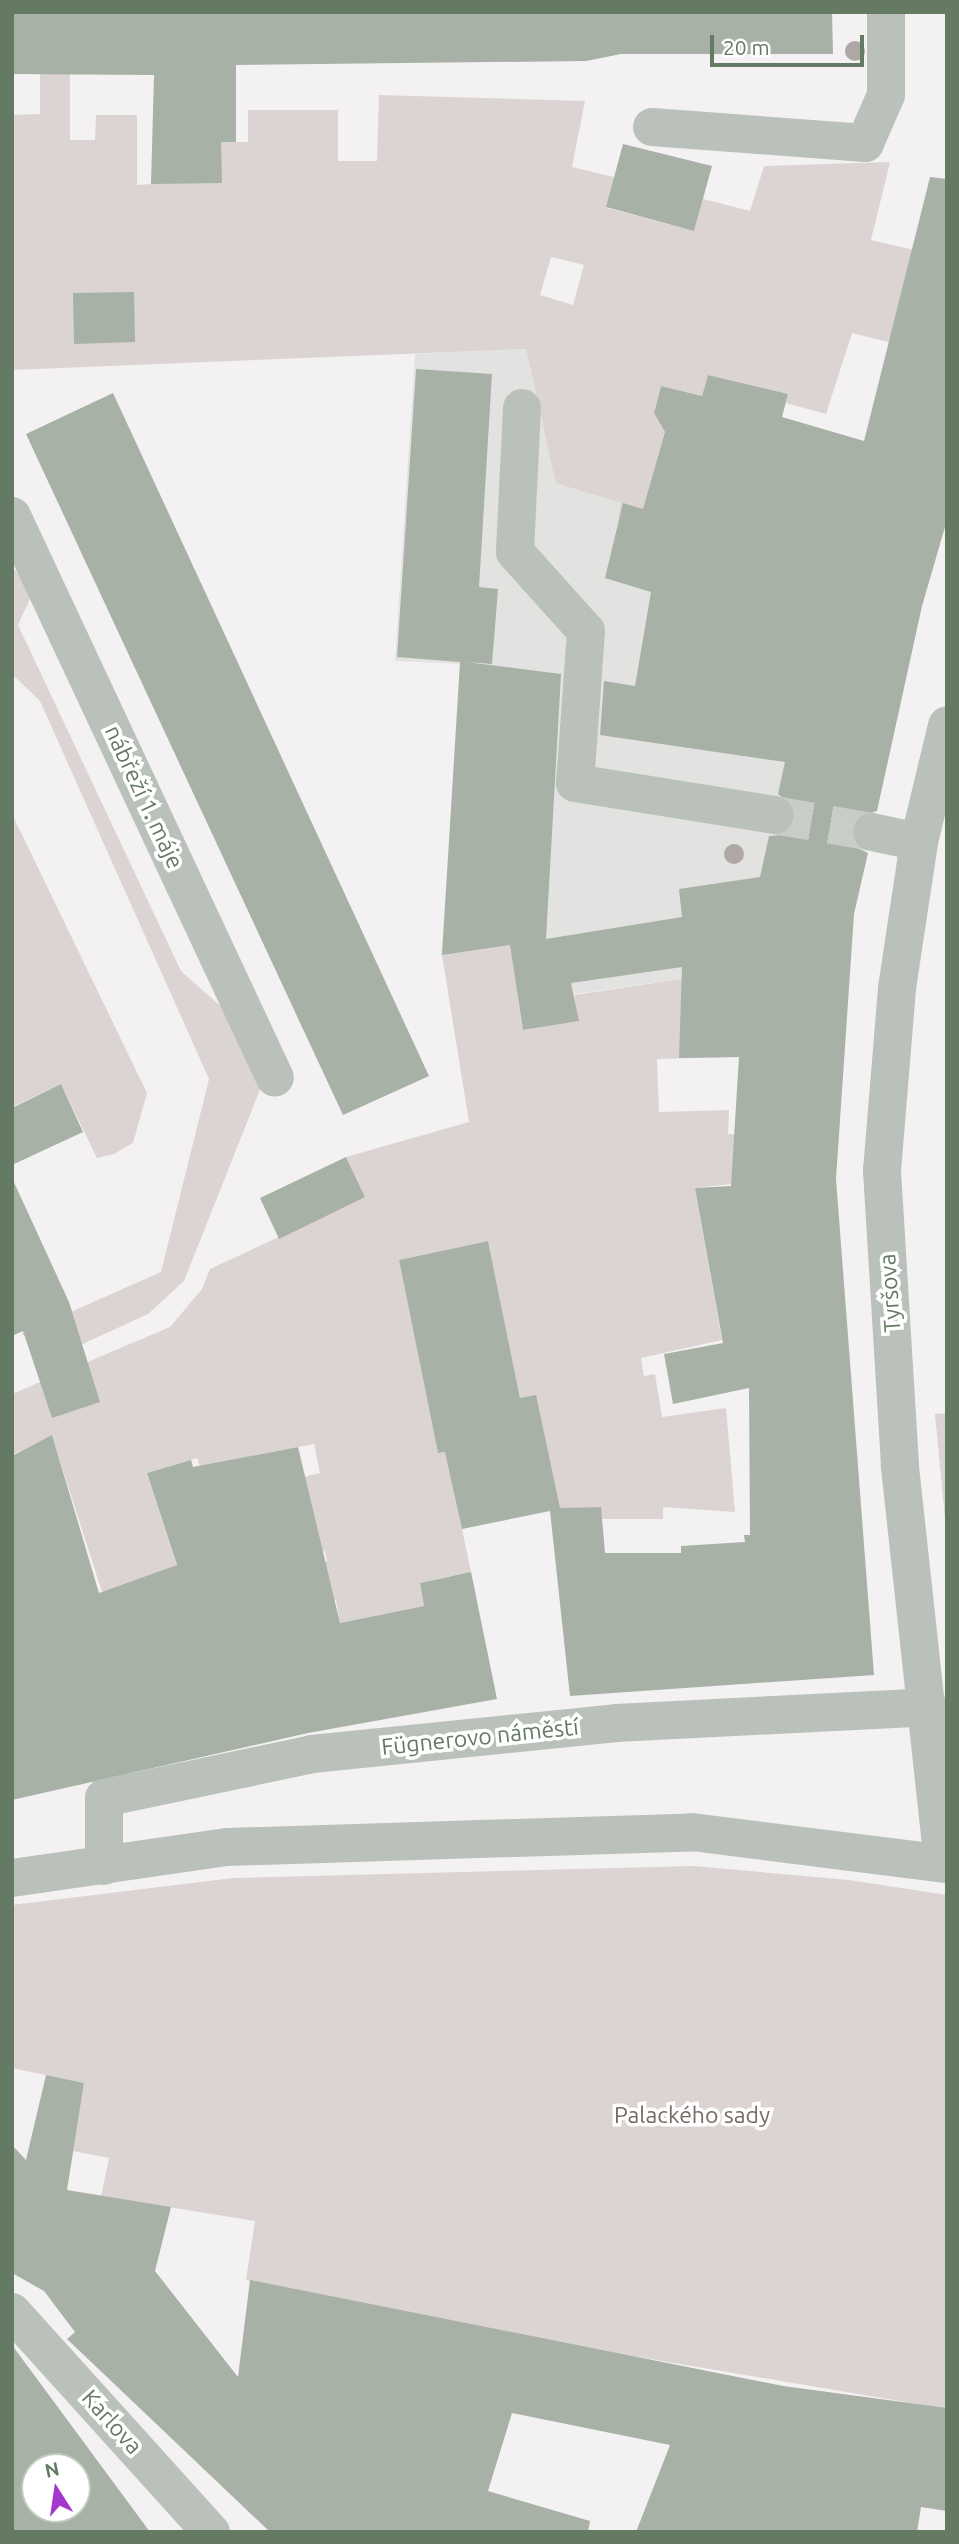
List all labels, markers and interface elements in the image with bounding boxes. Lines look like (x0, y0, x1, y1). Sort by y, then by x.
scale bar (714, 21, 868, 65)
text: 20 m (723, 35, 770, 59)
street label: nábřeží 1. máje (99, 721, 189, 873)
street label: Tyršova (873, 1253, 907, 1333)
street label: Fügnerovo náměstí (380, 1713, 580, 1761)
park label: Palackého sady (614, 2101, 770, 2129)
street label: Karlova (76, 2384, 148, 2460)
north arrow (21, 2453, 91, 2523)
text: N (43, 2457, 61, 2482)

